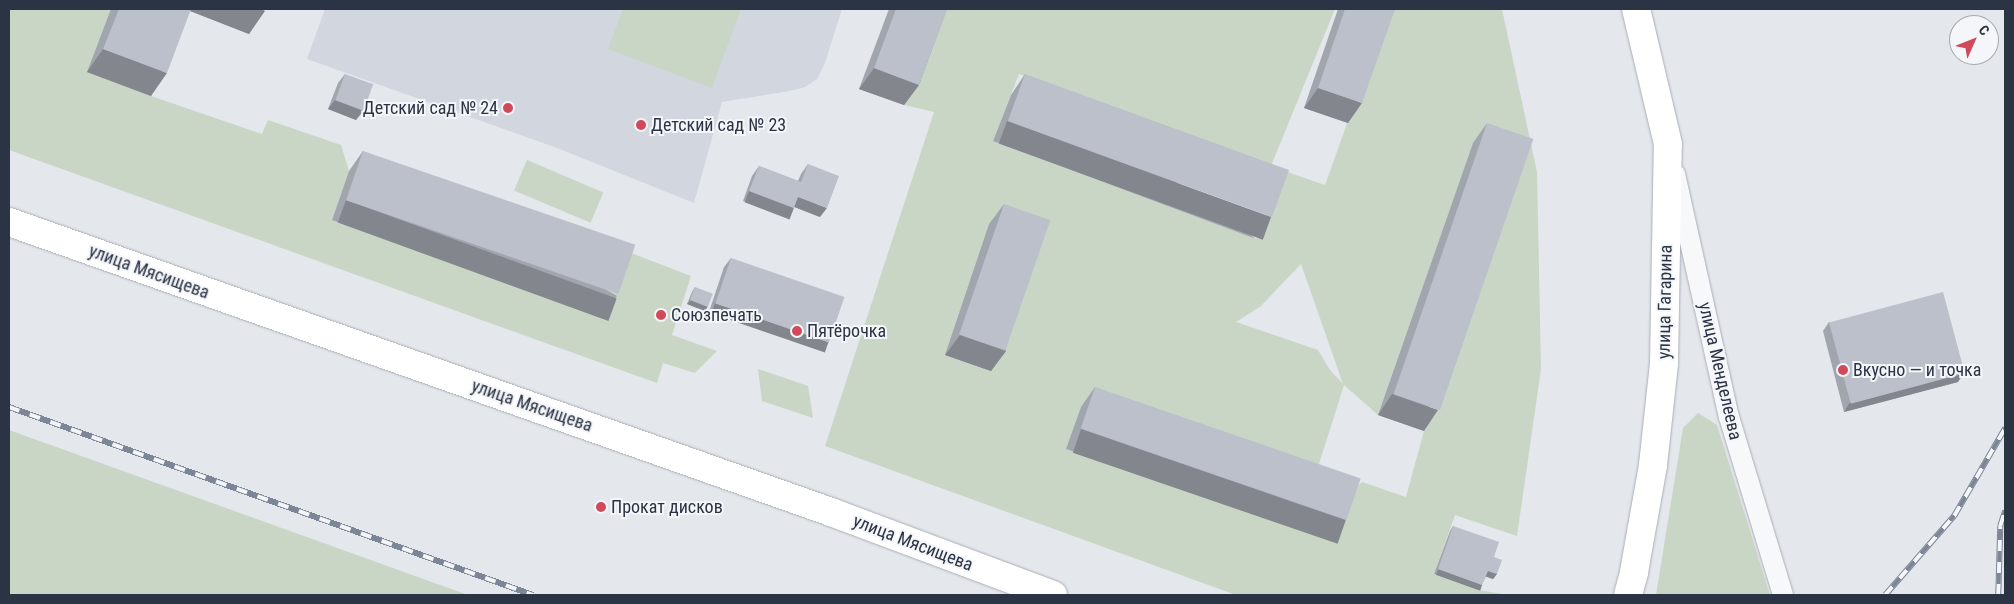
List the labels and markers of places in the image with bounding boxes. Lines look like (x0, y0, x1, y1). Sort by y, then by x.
place label: Детский сад № 24 (363, 97, 498, 119)
marker: Детский сад № 24 (502, 102, 514, 114)
place label: Детский сад № 23 (651, 114, 786, 136)
marker: Детский сад № 23 (635, 119, 647, 131)
place label: Союзпечать (671, 304, 762, 326)
marker: Союзпечать (655, 309, 667, 321)
place label: Пятёрочка (807, 320, 886, 342)
marker: Пятёрочка (791, 325, 803, 337)
place label: Вкусно — и точка (1853, 359, 1981, 381)
marker: Вкусно — и точка (1837, 364, 1849, 376)
place label: Прокат дисков (611, 496, 723, 518)
marker: Прокат дисков (595, 501, 607, 513)

